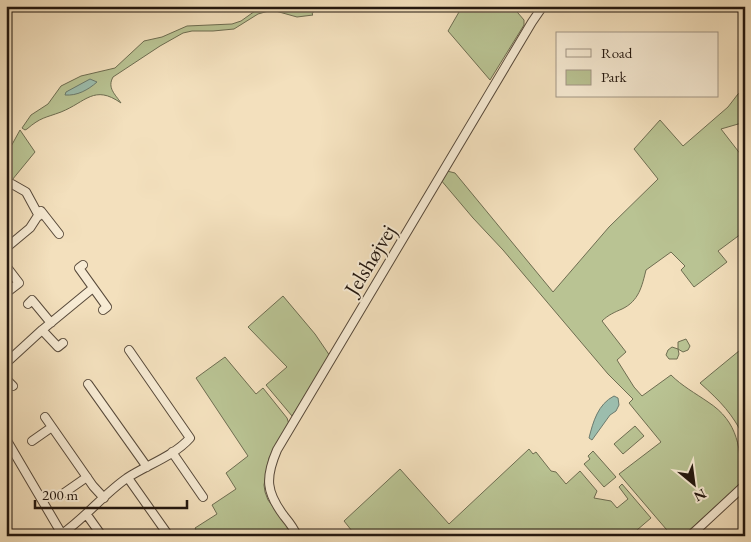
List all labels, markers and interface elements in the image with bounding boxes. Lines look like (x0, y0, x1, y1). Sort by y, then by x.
legend (556, 32, 718, 98)
text: Road (601, 43, 633, 62)
text: Park (601, 67, 628, 86)
street label: Jelshøjvej (336, 219, 403, 303)
north arrow (668, 460, 718, 510)
scale bar (35, 477, 188, 509)
text: 200 m (42, 485, 79, 504)
text: N (690, 485, 710, 506)

